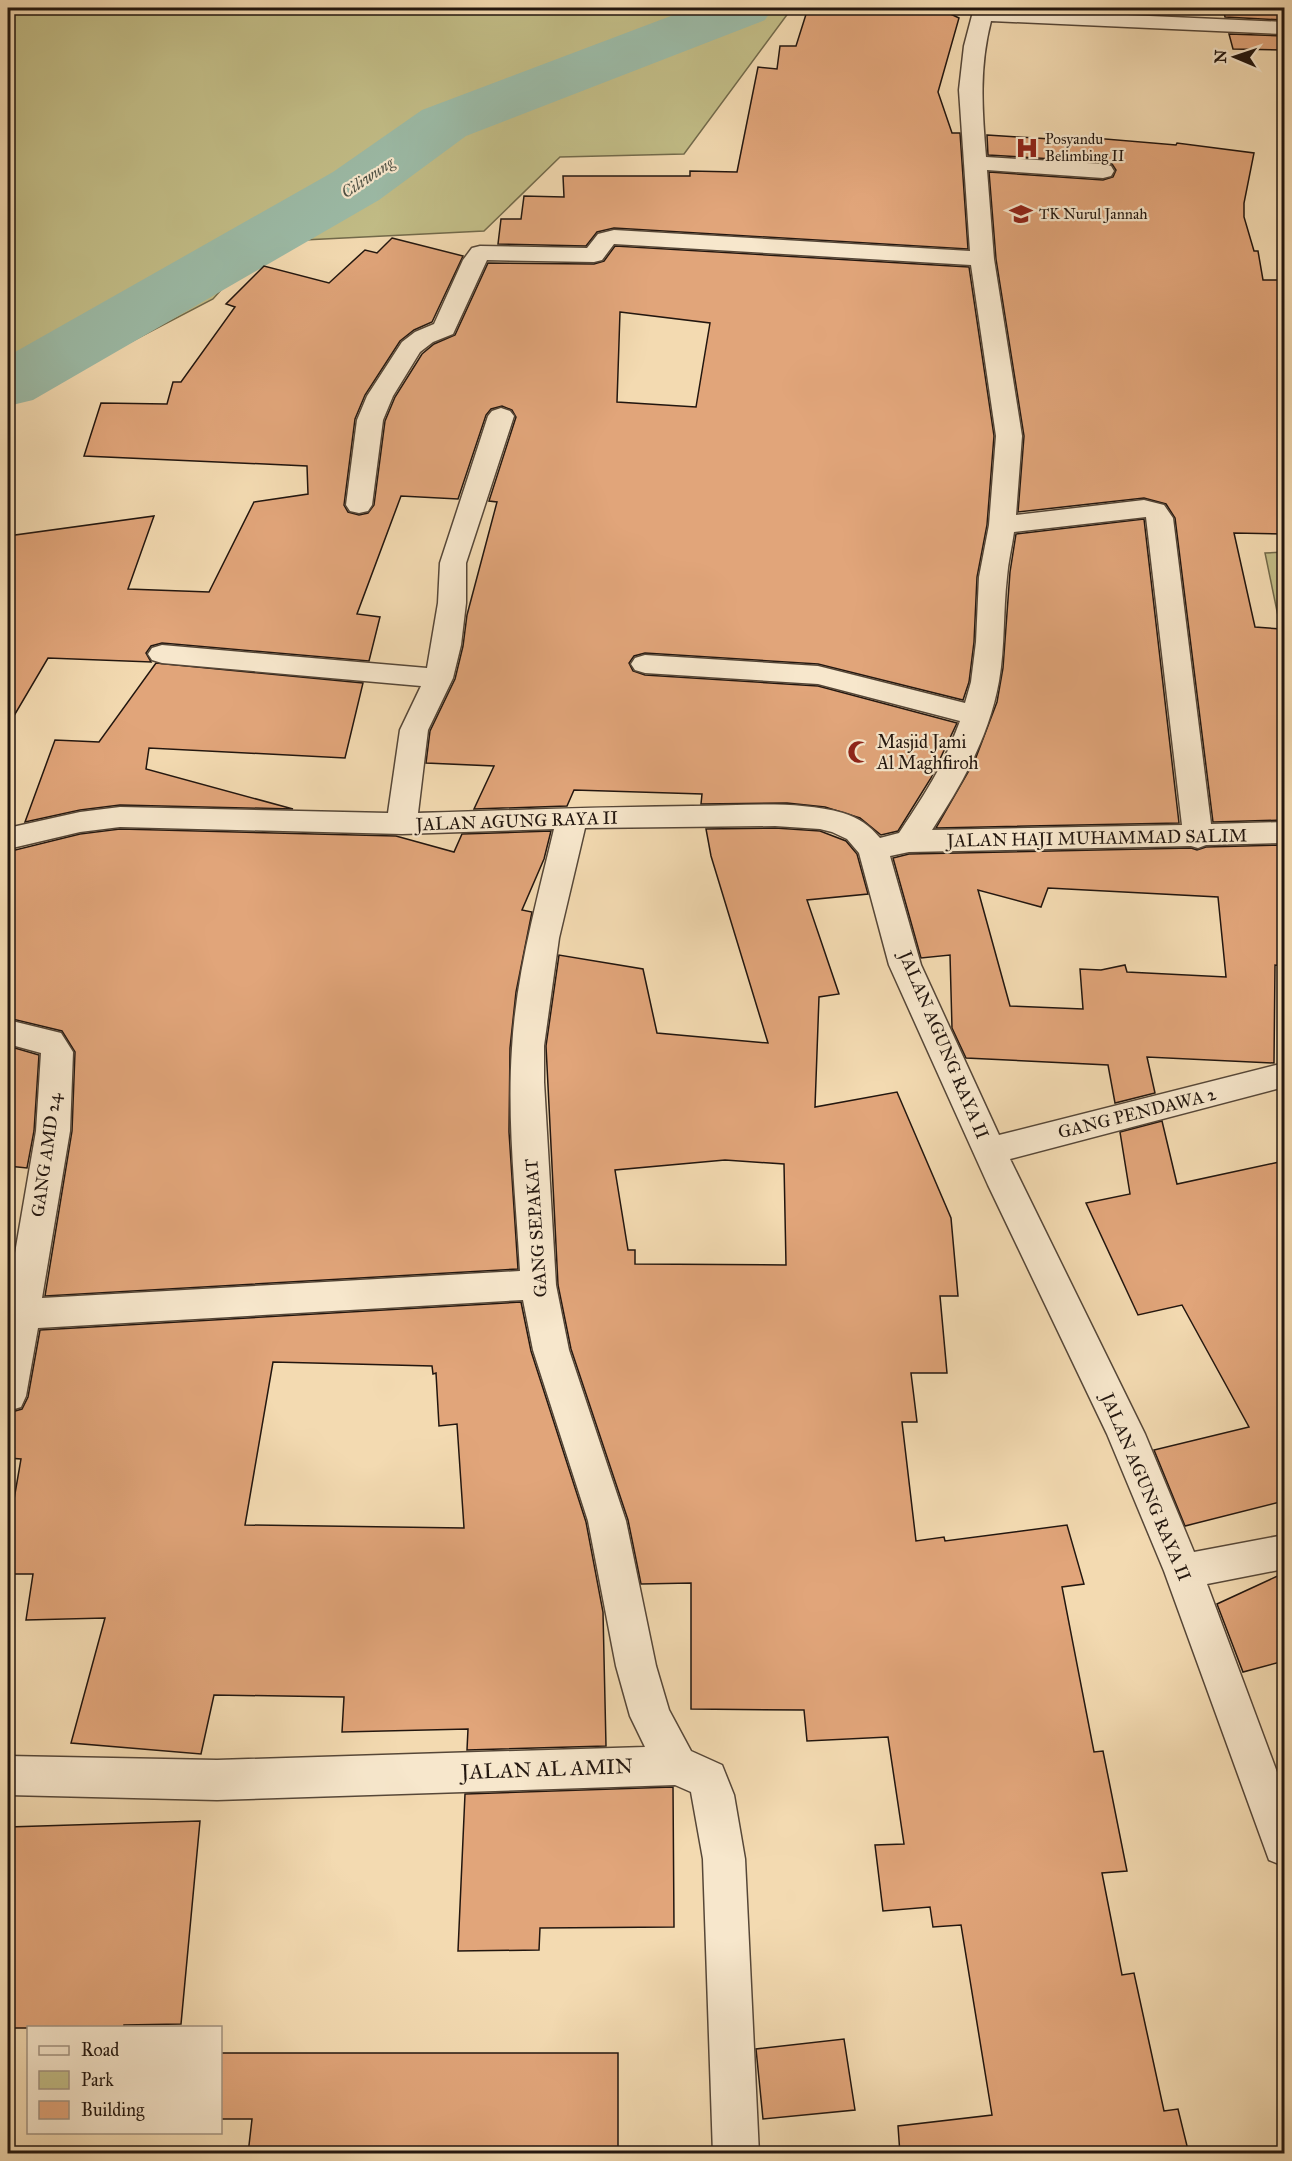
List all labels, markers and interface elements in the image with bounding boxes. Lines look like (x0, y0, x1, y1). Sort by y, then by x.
north arrow (1205, 27, 1265, 87)
text: N (1211, 49, 1230, 64)
place label: Posyandu Belimbing II (1045, 130, 1124, 165)
hospital icon: Posyandu Belimbing II (1014, 135, 1040, 161)
water label: Ciliwung (337, 152, 398, 202)
school or university icon: TK Nurul Jannah (1008, 201, 1034, 227)
place label: TK Nurul Jannah (1039, 205, 1148, 224)
place label: Masjid Jami Al Maghfiroh (876, 731, 979, 775)
mosque icon: Masjid Jami Al Maghfiroh (846, 739, 872, 765)
street label: JALAN AGUNG RAYA II (414, 806, 619, 837)
street label: JALAN HAJI MUHAMMAD SALIM (945, 824, 1247, 853)
street label: JALAN AGUNG RAYA II (893, 946, 994, 1143)
street label: GANG PENDAWA 2 (1056, 1083, 1218, 1143)
street label: GANG AMD 24 (26, 1091, 66, 1218)
street label: GANG SEPAKAT (520, 1158, 552, 1298)
street label: JALAN AGUNG RAYA II (1095, 1388, 1196, 1585)
street label: JALAN AL AMIN (459, 1753, 634, 1785)
legend (27, 2026, 222, 2134)
text: Road (81, 2039, 119, 2061)
text: Park (81, 2069, 114, 2091)
text: Building (81, 2099, 145, 2122)

